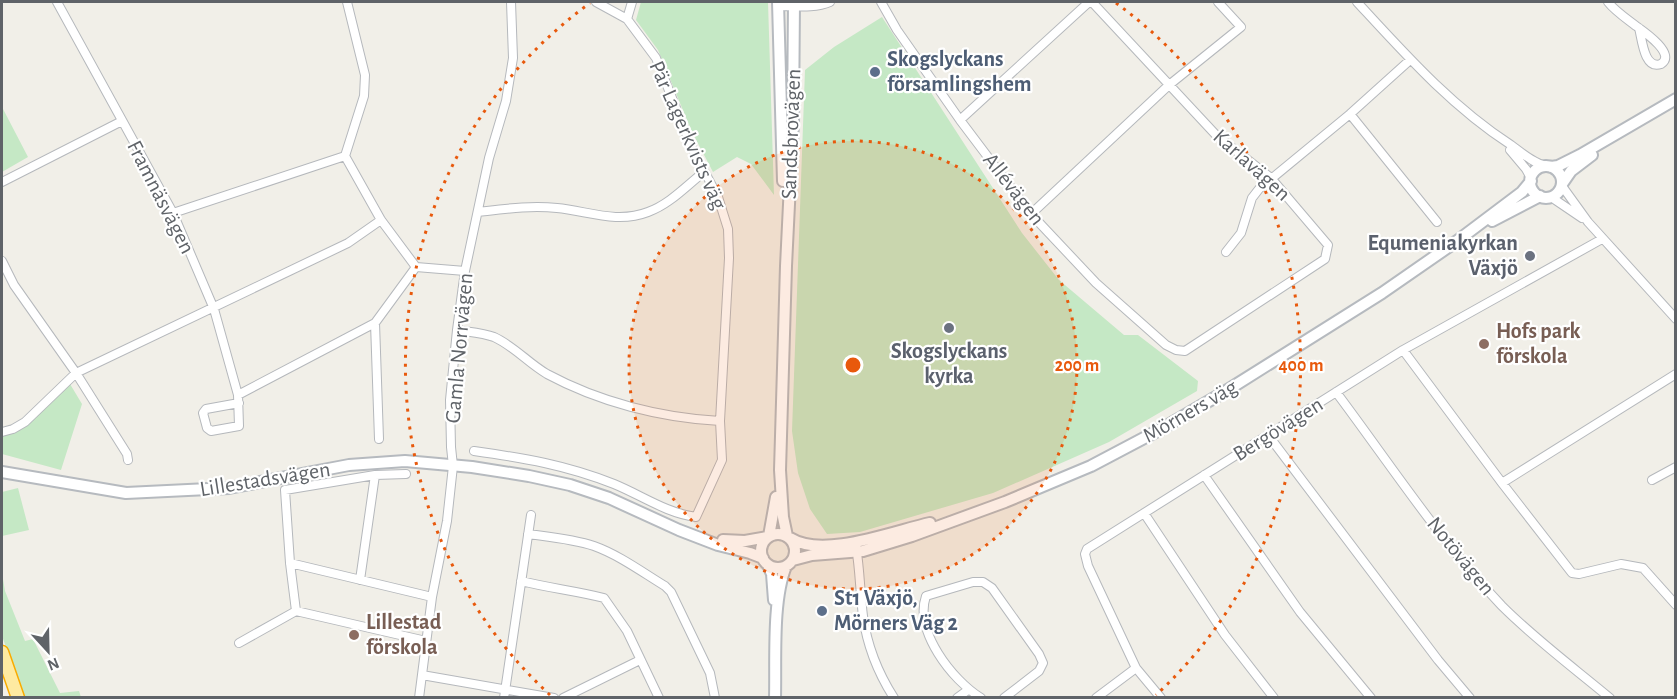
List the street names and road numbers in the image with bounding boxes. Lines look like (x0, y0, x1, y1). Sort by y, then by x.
street label: Pär Lagerkvists väg (645, 57, 731, 213)
street label: Sandsbrovägen (778, 68, 804, 200)
street label: Karlavägen (1209, 125, 1295, 205)
street label: Framnäsvägen (123, 137, 199, 257)
street label: Allévägen (979, 149, 1049, 229)
street label: Gamla Norrvägen (441, 272, 477, 424)
street label: Mörners väg (1139, 375, 1241, 447)
street label: Bergövägen (1229, 393, 1327, 465)
street label: Lillestadsvägen (198, 458, 332, 500)
street label: Notövägen (1423, 513, 1499, 599)

